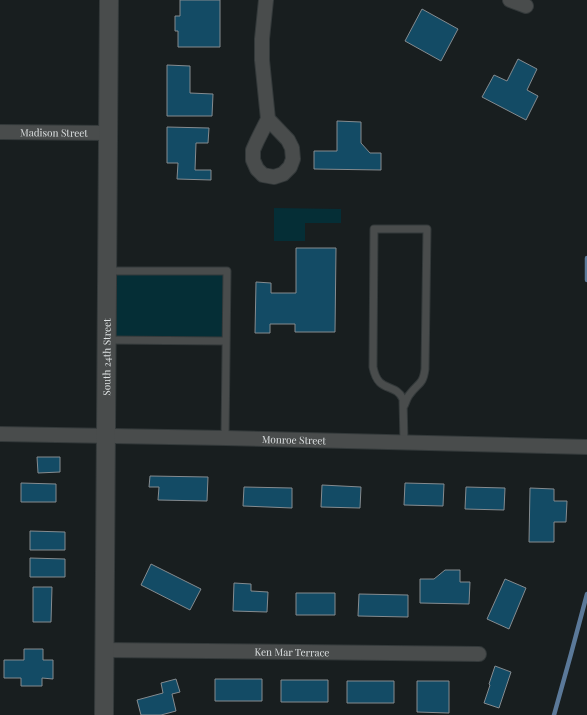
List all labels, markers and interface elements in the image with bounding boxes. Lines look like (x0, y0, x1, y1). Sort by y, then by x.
street label: Madison Street (20, 125, 88, 140)
street label: South 24th Street (99, 318, 114, 396)
street label: Monroe Street (262, 432, 327, 448)
street label: Ken Mar Terrace (254, 645, 330, 659)

